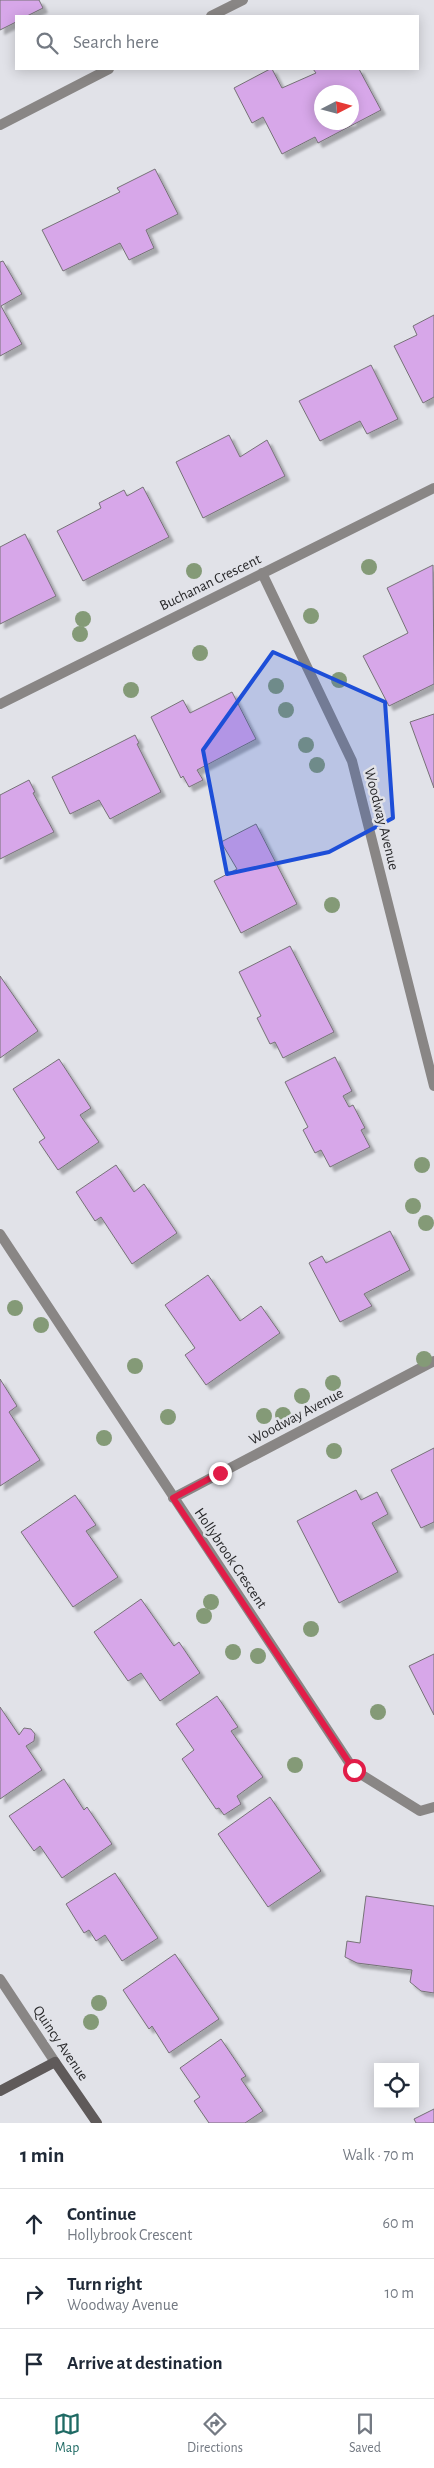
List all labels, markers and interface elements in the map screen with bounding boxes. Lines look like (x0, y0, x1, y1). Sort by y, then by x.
search box (15, 15, 419, 70)
icon: search (33, 29, 61, 57)
text: Search here (73, 33, 159, 52)
north arrow (314, 85, 359, 130)
street label: Buchanan Crescent (157, 551, 263, 613)
street label: Woodway Avenue (362, 767, 401, 872)
street label: Woodway Avenue (247, 1385, 346, 1448)
route end (209, 1462, 232, 1485)
street label: Hollybrook Crescent (191, 1505, 270, 1611)
route start (343, 1759, 366, 1782)
street label: Quincy Avenue (30, 2003, 91, 2084)
map controls (374, 2063, 419, 2108)
button: locate (374, 2063, 419, 2108)
text: 1 min (20, 2145, 64, 2166)
text: Walk · 70 m (342, 2147, 414, 2163)
text: Continue (67, 2205, 136, 2224)
icon: ahead (20, 2210, 48, 2238)
text: 60 m (383, 2215, 414, 2231)
text: Hollybrook Crescent (67, 2227, 192, 2243)
text: Turn right (67, 2275, 142, 2294)
icon: right (20, 2280, 48, 2308)
text: 10 m (385, 2285, 414, 2301)
text: Woodway Avenue (67, 2297, 178, 2313)
icon: arrive (20, 2350, 48, 2378)
text: Arrive at destination (67, 2354, 223, 2373)
tab: Map (53, 2410, 81, 2457)
tab: Directions (187, 2410, 243, 2457)
tab: Saved (349, 2410, 381, 2457)

